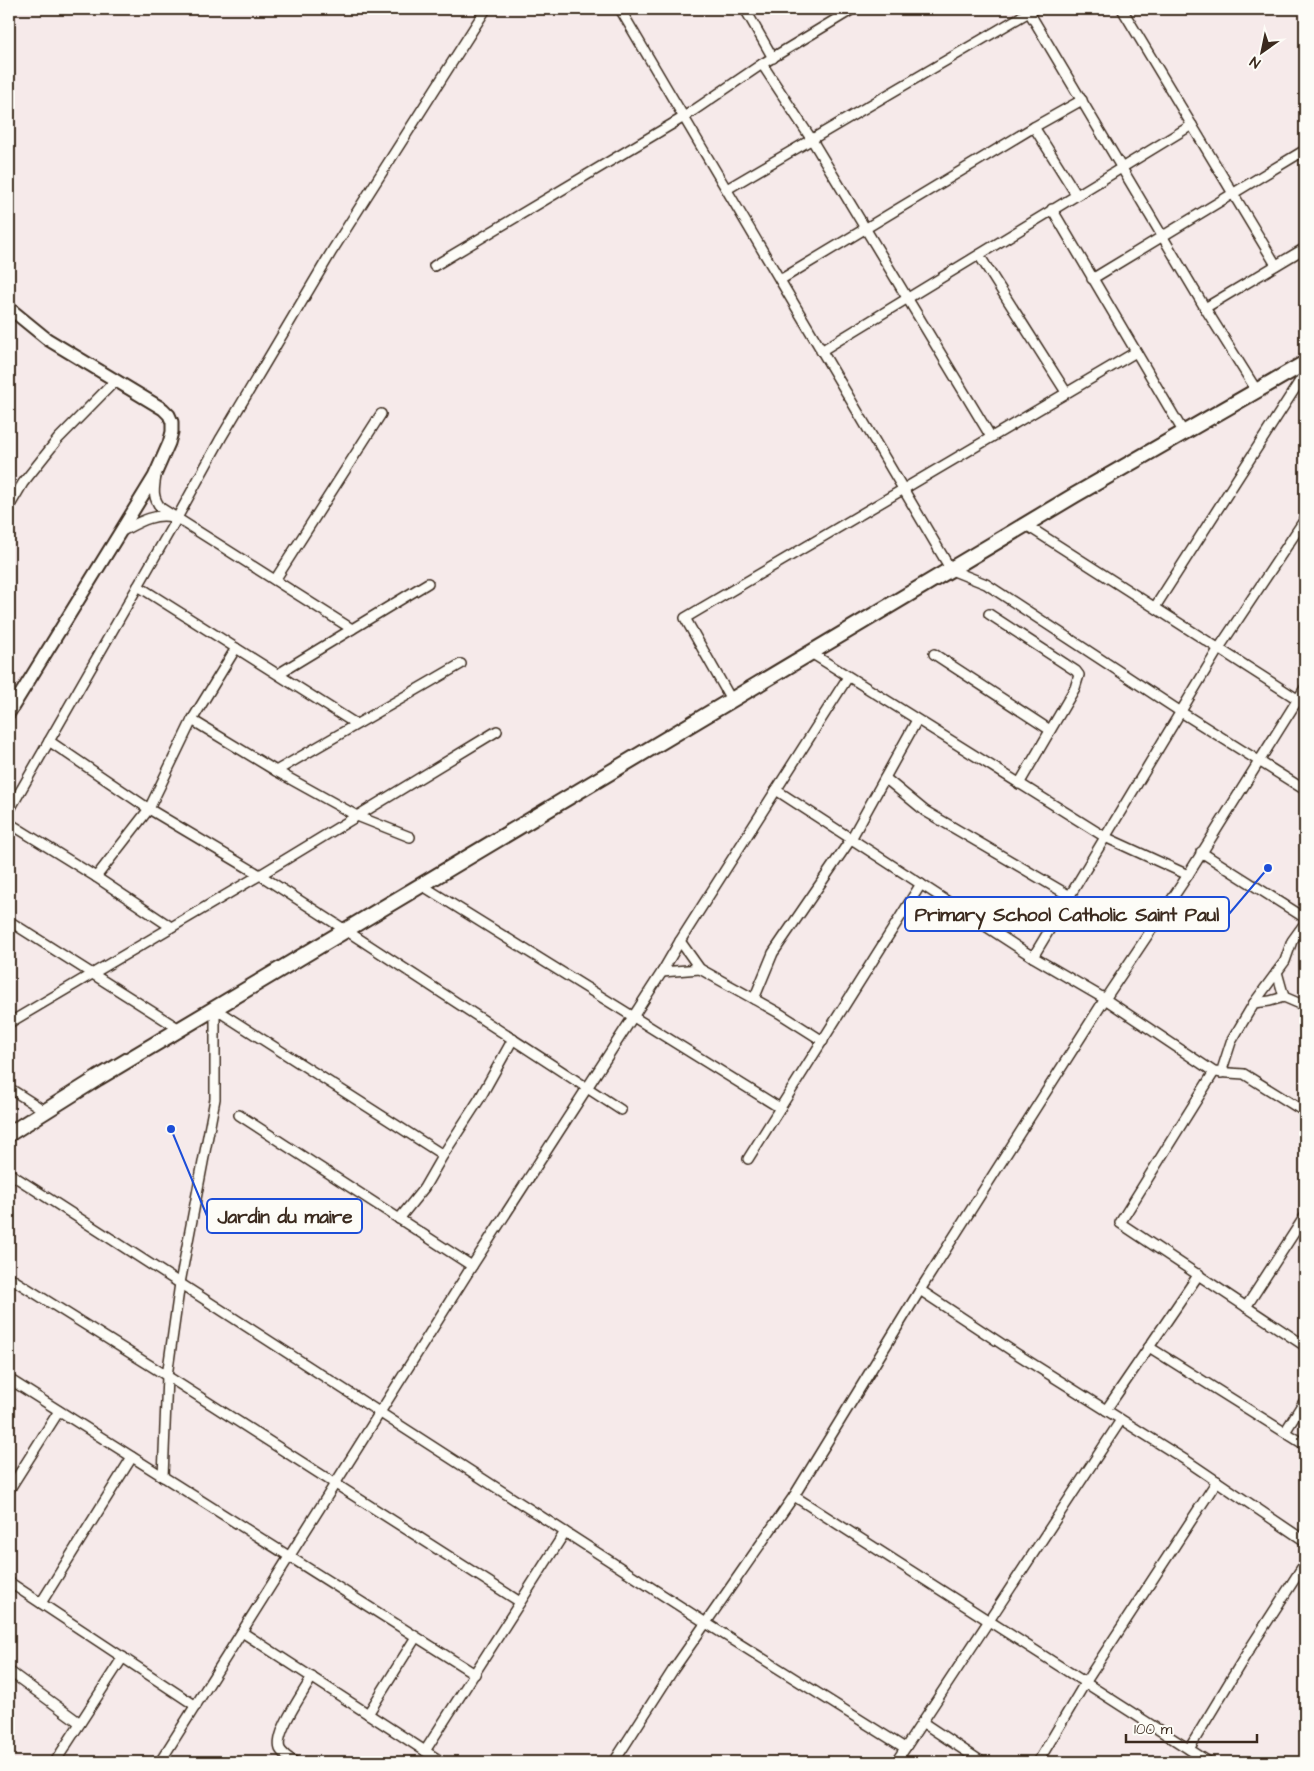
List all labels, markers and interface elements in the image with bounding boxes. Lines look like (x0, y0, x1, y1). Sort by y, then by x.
north arrow (1236, 28, 1286, 78)
text: N (1246, 51, 1265, 73)
callout: Primary School Catholic Saint Paul (905, 897, 1229, 931)
text: Primary School Catholic Saint Paul (915, 902, 1219, 930)
callout: Jardin du maire (207, 1199, 362, 1233)
text: Jardin du maire (216, 1204, 353, 1231)
scale bar (1126, 1711, 1258, 1743)
text: 100 m (1134, 1719, 1173, 1740)

